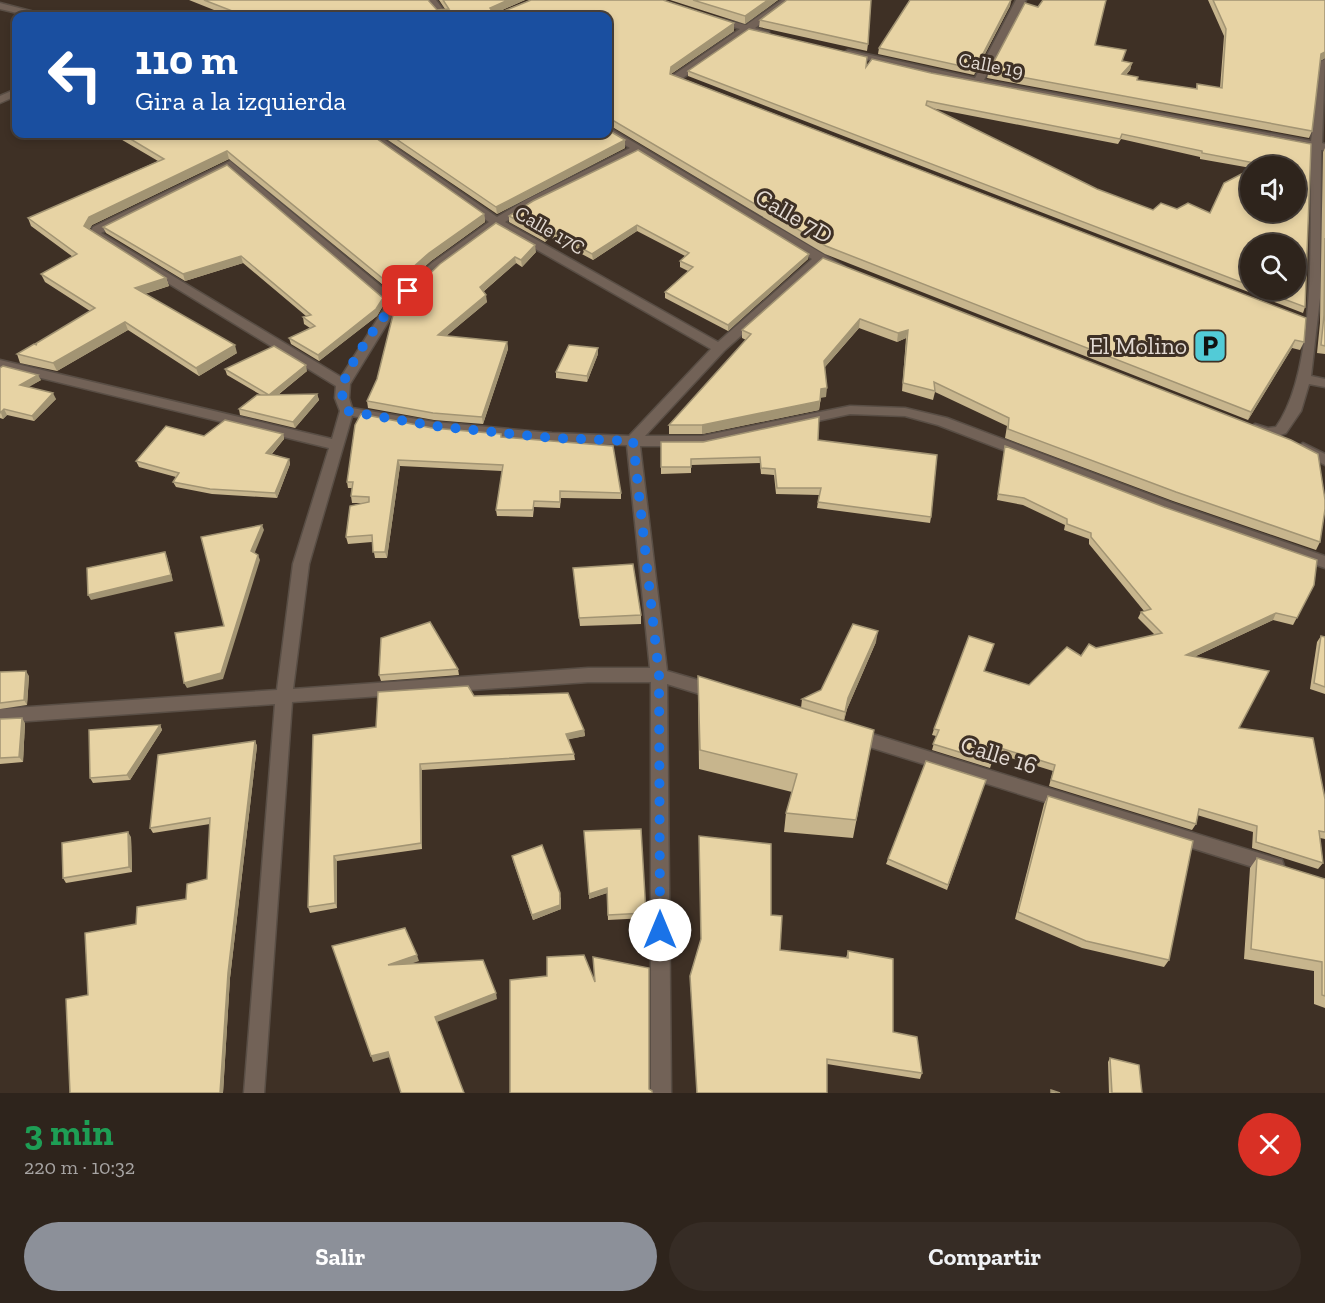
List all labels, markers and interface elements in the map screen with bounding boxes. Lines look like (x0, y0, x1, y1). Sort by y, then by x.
text: 110 m (135, 34, 238, 85)
icon: left (36, 36, 114, 114)
street label: Calle 19 (957, 47, 1025, 83)
text: Gira a la izquierda (135, 85, 346, 117)
map controls (1240, 156, 1306, 300)
button: sound (1240, 156, 1306, 222)
street label: Calle 7D (750, 182, 838, 249)
street label: Calle 17C (511, 200, 589, 260)
button: search (1240, 234, 1306, 300)
pin (382, 265, 433, 316)
icon: arrive (391, 274, 424, 307)
parking icon: El Molino (1192, 328, 1228, 364)
place label: El Molino (1089, 331, 1187, 360)
street label: Calle 16 (957, 729, 1041, 780)
position arrow (628, 898, 692, 962)
text: 3 min (24, 1111, 114, 1154)
button: close (1238, 1113, 1301, 1176)
text: 220 m · 10:32 (24, 1155, 135, 1179)
button: Salir (24, 1222, 657, 1291)
button: Compartir (669, 1222, 1301, 1291)

